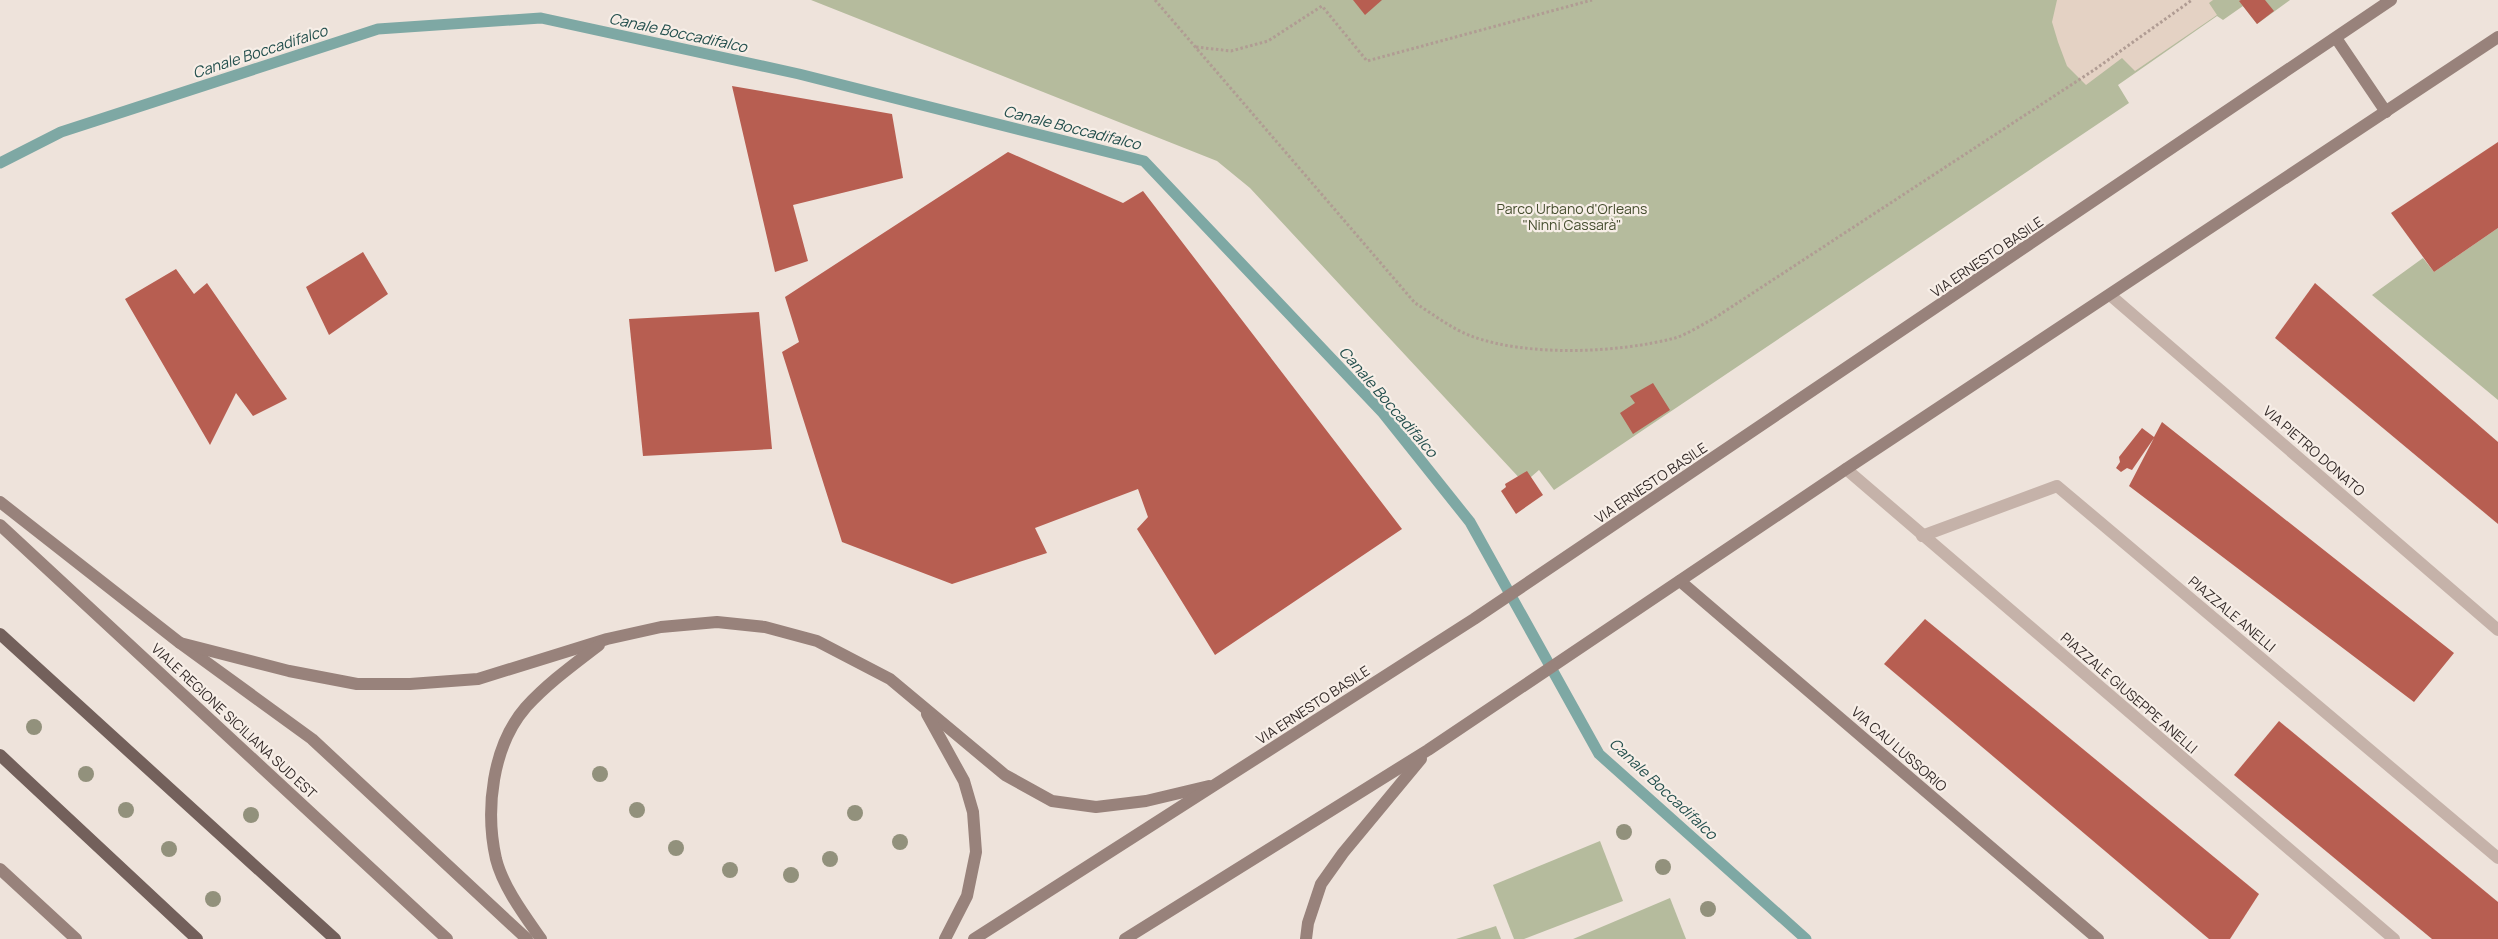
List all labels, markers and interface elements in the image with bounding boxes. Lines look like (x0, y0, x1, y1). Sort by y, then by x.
water label: Canale Boccadifalco (607, 8, 750, 58)
water label: Canale Boccadifalco (190, 19, 331, 83)
water label: Canale Boccadifalco (1001, 100, 1144, 155)
park label: Parco Urbano d'Orleans "Ninni Cassarà" (1497, 199, 1647, 234)
street label: VIA ERNESTO BASILE (1927, 212, 2047, 301)
water label: Canale Boccadifalco (1334, 342, 1443, 462)
street label: VIA PIETRO DONATO (2259, 401, 2369, 500)
street label: VIA ERNESTO BASILE (1591, 438, 1711, 527)
street label: PIAZZALE ANELLI (2185, 571, 2280, 656)
street label: PIAZZALE GIUSEPPE ANELLI (2057, 628, 2202, 757)
street label: VIALE REGIONE SICILIANA SUD EST (148, 639, 322, 803)
street label: VIA ERNESTO BASILE (1252, 661, 1373, 748)
street label: VIA CAU LUSSORIO (1848, 702, 1951, 795)
water label: Canale Boccadifalco (1605, 733, 1723, 845)

